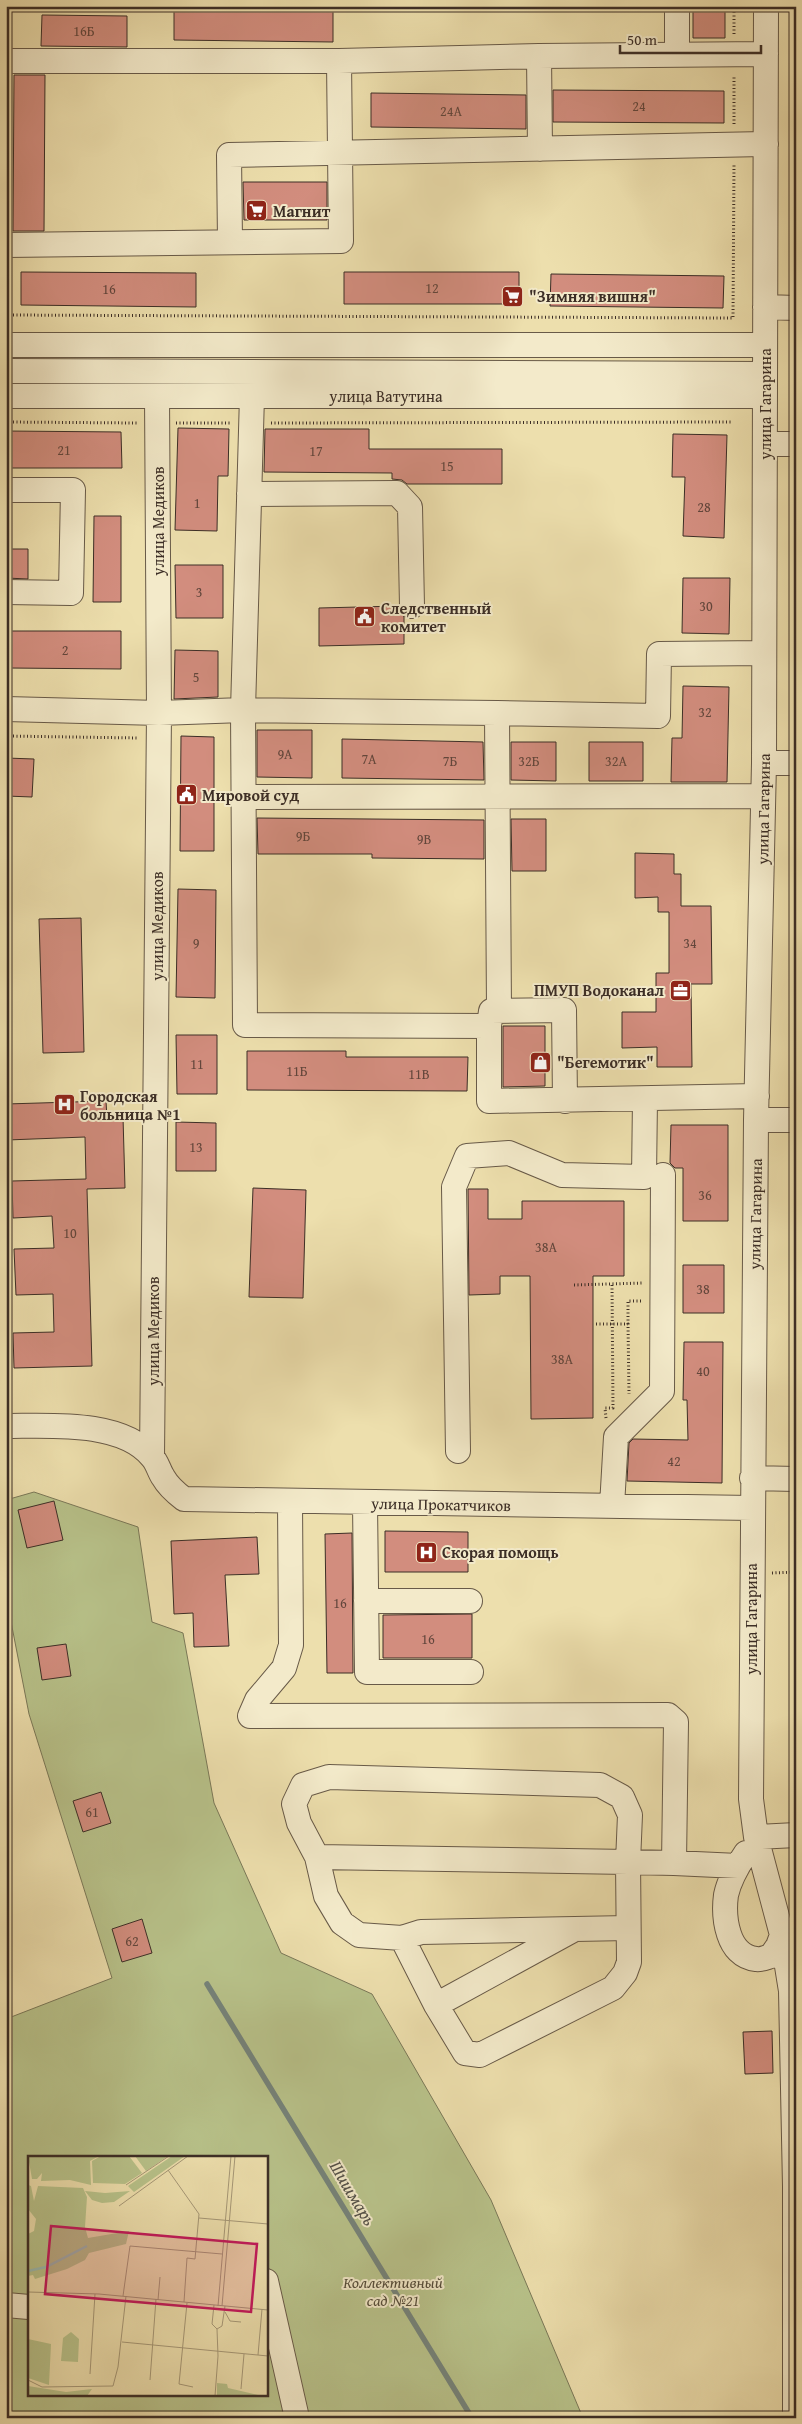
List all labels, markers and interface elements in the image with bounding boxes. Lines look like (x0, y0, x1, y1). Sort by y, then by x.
house number: 16Б (73, 21, 95, 41)
scale bar (620, 22, 761, 54)
text: 50 m (627, 29, 658, 50)
house number: 24 (632, 96, 646, 116)
house number: 24А (440, 101, 462, 121)
supermarket icon: Магнит (245, 199, 269, 223)
place label: Магнит (273, 199, 331, 223)
house number: 12 (425, 278, 439, 298)
house number: 16 (102, 279, 116, 299)
supermarket icon: "Зимняя вишня" (501, 284, 525, 308)
place label: "Зимняя вишня" (529, 284, 656, 308)
street label: улица Гагарина (753, 348, 777, 461)
street label: улица Ватутина (328, 384, 443, 408)
house number: 21 (57, 440, 71, 460)
house number: 17 (309, 441, 323, 461)
house number: 15 (440, 456, 454, 476)
street label: улица Медиков (146, 466, 170, 577)
house number: 1 (194, 493, 200, 513)
house number: 28 (697, 497, 711, 517)
house number: 3 (196, 582, 202, 602)
place label: Следственный комитет (381, 596, 491, 638)
house number: 30 (699, 596, 713, 616)
public building icon: Следственный комитет (353, 605, 377, 629)
house number: 2 (62, 640, 68, 660)
house number: 5 (193, 667, 199, 687)
house number: 32 (698, 702, 712, 722)
house number: 9А (277, 744, 293, 764)
house number: 7А (361, 749, 377, 769)
house number: 7Б (443, 751, 457, 771)
house number: 32Б (518, 751, 540, 771)
house number: 32А (605, 751, 627, 771)
street label: улица Гагарина (750, 753, 776, 866)
public building icon: Мировой суд (174, 783, 198, 807)
place label: Мировой суд (202, 783, 299, 807)
house number: 9Б (296, 826, 310, 846)
house number: 9В (417, 829, 431, 849)
street label: улица Медиков (145, 871, 169, 982)
house number: 9 (193, 933, 200, 953)
house number: 34 (683, 933, 697, 953)
place label: ПМУП Водоканал (534, 978, 665, 1002)
office icon: ПМУП Водоканал (668, 978, 692, 1002)
shop icon: "Бегемотик" (529, 1050, 553, 1074)
place label: "Бегемотик" (557, 1050, 654, 1074)
house number: 11 (190, 1054, 204, 1074)
house number: 11Б (286, 1061, 308, 1081)
house number: 11В (408, 1064, 430, 1084)
place label: Городская больница №1 (80, 1084, 181, 1126)
hospital icon: Городская больница №1 (52, 1093, 76, 1117)
house number: 13 (189, 1137, 203, 1157)
street label: улица Гагарина (742, 1158, 768, 1271)
house number: 36 (698, 1185, 712, 1205)
house number: 10 (63, 1223, 77, 1243)
house number: 38А (535, 1237, 557, 1257)
street label: улица Медиков (141, 1276, 165, 1387)
house number: 38 (696, 1279, 710, 1299)
house number: 38А (551, 1349, 573, 1369)
house number: 40 (696, 1361, 710, 1381)
house number: 42 (667, 1451, 681, 1471)
street label: улица Прокатчиков (370, 1491, 511, 1517)
hospital icon: Скорая помощь (414, 1540, 438, 1564)
place label: Скорая помощь (442, 1540, 559, 1564)
street label: улица Гагарина (739, 1563, 763, 1676)
house number: 16 (333, 1593, 347, 1613)
house number: 16 (421, 1629, 435, 1649)
house number: 61 (85, 1802, 99, 1822)
house number: 62 (125, 1931, 139, 1951)
water label: Шишмарь (323, 2155, 383, 2231)
inset map (28, 2156, 268, 2396)
park label: Коллективный сад №21 (343, 2270, 443, 2312)

